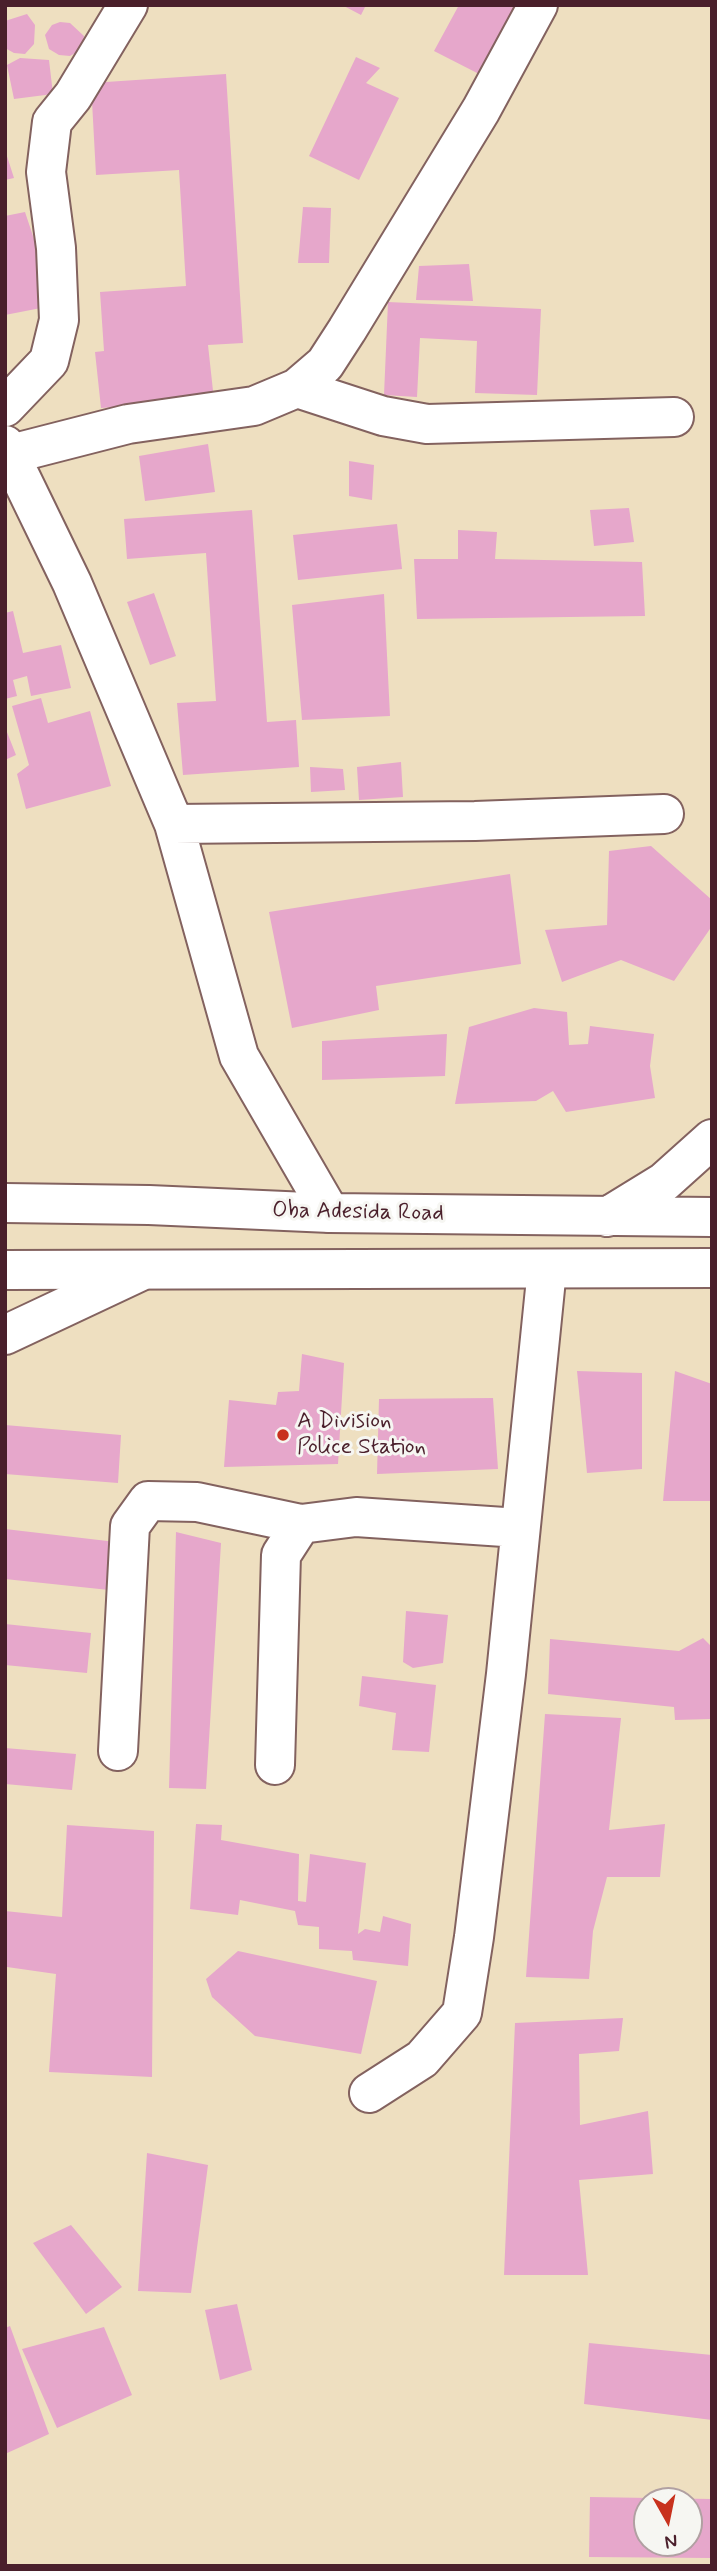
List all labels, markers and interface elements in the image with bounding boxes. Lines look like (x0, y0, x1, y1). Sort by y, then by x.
street label: Oba Adesida Road (272, 1198, 444, 1228)
place label: A Division Police Station (297, 1408, 426, 1462)
marker: A Division Police Station (275, 1427, 291, 1443)
north arrow (633, 2487, 703, 2557)
text: N (663, 2528, 679, 2555)

